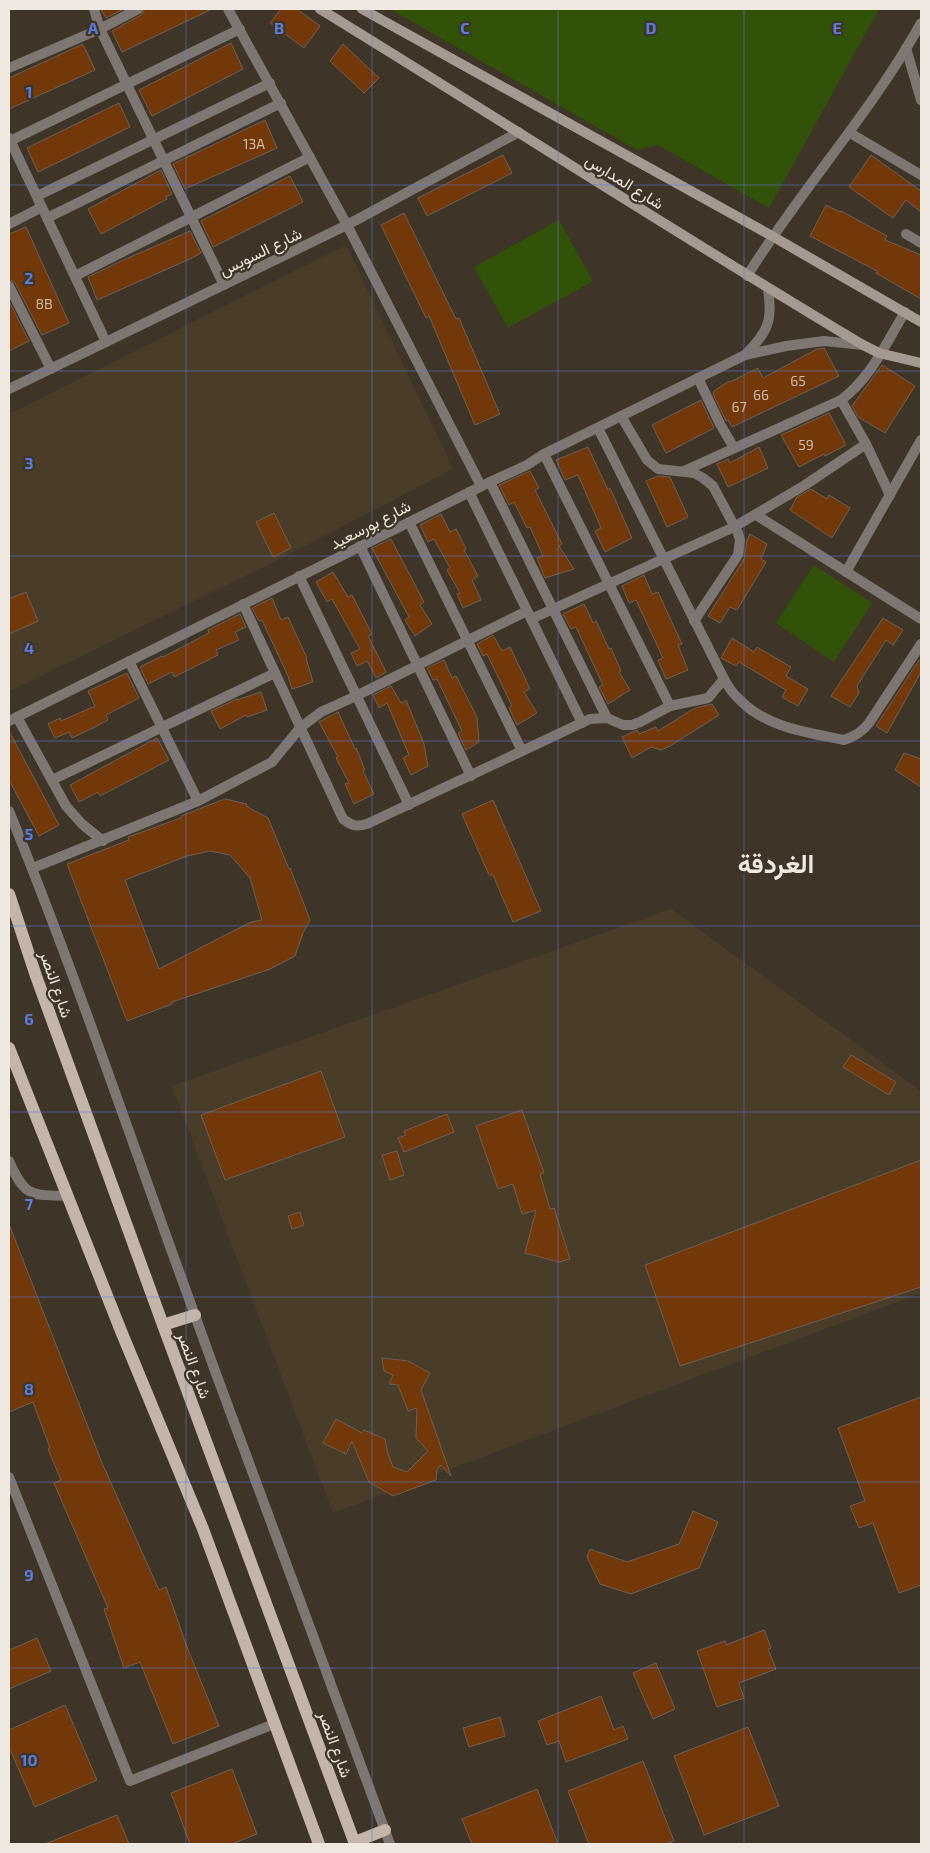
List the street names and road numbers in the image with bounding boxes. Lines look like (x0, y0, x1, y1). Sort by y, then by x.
street label: شارع المدارس (581, 149, 668, 215)
street label: شارع السويس (216, 223, 306, 282)
street label: شارع بورسعيد (327, 496, 415, 555)
street label: شارع النصر (34, 947, 77, 1021)
street label: شارع النصر (171, 1328, 216, 1402)
street label: شارع النصر (312, 1707, 357, 1781)

